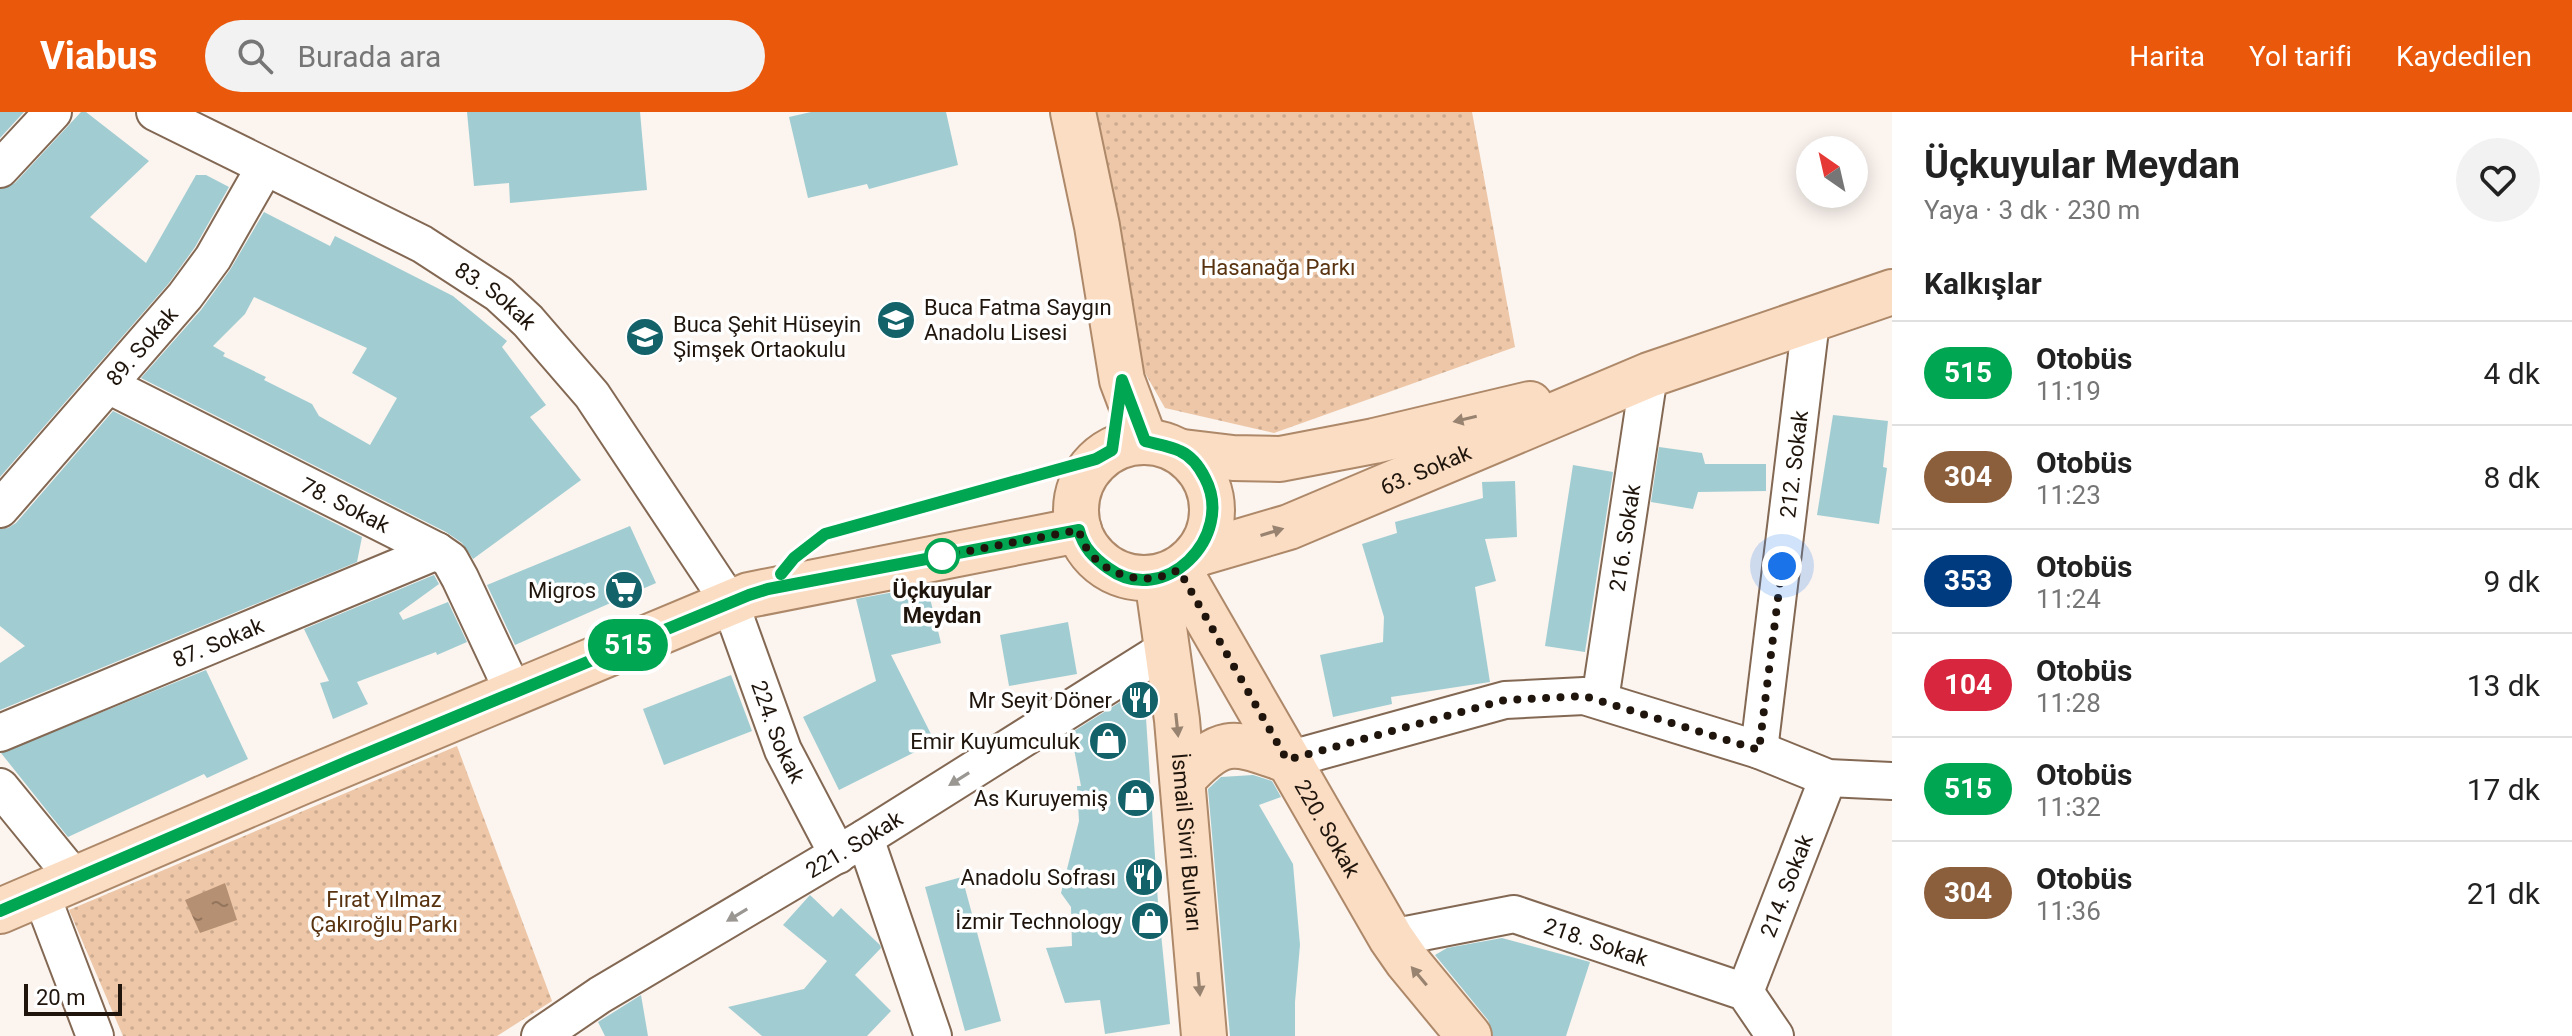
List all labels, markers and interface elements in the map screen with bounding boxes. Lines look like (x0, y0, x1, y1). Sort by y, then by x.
search box (205, 20, 765, 92)
text: Viabus (40, 34, 157, 78)
icon: search (233, 34, 277, 78)
text: Burada ara (297, 39, 441, 74)
text: Harita (2129, 40, 2205, 73)
text: Yol tarifi (2249, 40, 2352, 73)
text: Kaydedilen (2396, 40, 2532, 73)
north arrow (1796, 136, 1868, 208)
map controls (1796, 136, 1868, 208)
button: heart (2456, 138, 2540, 222)
text: Üçkuyular Meydan (1924, 143, 2240, 187)
text: Yaya · 3 dk · 230 m (1924, 195, 2140, 225)
park label: Hasanağa Parkı (1201, 255, 1355, 280)
street label: 83. Sokak (451, 256, 542, 335)
text: Kalkışlar (1924, 266, 2042, 301)
place label: Buca Fatma Saygın Anadolu Lisesi (924, 295, 1112, 345)
school or university icon: Buca Fatma Saygın Anadolu Lisesi (875, 299, 917, 341)
street label: 89. Sokak (101, 301, 183, 390)
place label: Buca Şehit Hüseyin Şimşek Ortaokulu (673, 312, 861, 362)
school or university icon: Buca Şehit Hüseyin Şimşek Ortaokulu (624, 316, 666, 358)
text: Otobüs (2036, 341, 2132, 376)
text: 515 (1944, 356, 1992, 389)
text: 4 dk (2484, 356, 2540, 391)
text: 11:19 (2036, 376, 2101, 406)
street label: 212. Sokak (1775, 408, 1813, 519)
one-way arrow (1452, 414, 1477, 426)
street label: 63. Sokak (1376, 439, 1475, 500)
text: Otobüs (2036, 445, 2132, 480)
text: 304 (1944, 460, 1992, 493)
text: 8 dk (2484, 460, 2540, 495)
street label: 78. Sokak (297, 472, 395, 538)
text: 11:23 (2036, 480, 2101, 510)
street label: 216. Sokak (1604, 482, 1645, 593)
one-way arrow (1260, 525, 1284, 538)
marker: Üçkuyular Meydan (925, 539, 959, 573)
your location (1762, 546, 1802, 586)
text: Otobüs (2036, 549, 2132, 584)
text: 353 (1944, 564, 1992, 597)
text: 9 dk (2484, 564, 2540, 599)
supermarket icon: Migros (603, 569, 645, 611)
place label: Migros (528, 578, 596, 603)
place label: Üçkuyular Meydan (892, 578, 992, 628)
text: 11:24 (2036, 584, 2101, 614)
street label: 87. Sokak (169, 612, 268, 672)
line badge: 515 (582, 619, 674, 671)
text: 515 (604, 628, 652, 661)
text: Otobüs (2036, 653, 2132, 688)
text: 104 (1944, 668, 1992, 701)
text: 13 dk (2467, 668, 2540, 703)
street label: 224. Sokak (746, 677, 811, 788)
restaurant icon: Mr Seyit Döner (1119, 679, 1161, 721)
place label: Mr Seyit Döner (969, 688, 1113, 713)
text: 11:28 (2036, 688, 2101, 718)
one-way arrow (1171, 713, 1184, 738)
shop icon: Emir Kuyumculuk (1087, 720, 1129, 762)
place label: Emir Kuyumculuk (910, 729, 1081, 754)
street label: İsmail Sivri Bulvarı (1167, 752, 1208, 932)
text: Otobüs (2036, 757, 2132, 792)
one-way arrow (948, 772, 970, 786)
text: 515 (1944, 772, 1992, 805)
text: 17 dk (2467, 772, 2540, 807)
street label: 220. Sokak (1290, 775, 1366, 882)
shop icon: As Kuruyemiş (1115, 777, 1157, 819)
place label: As Kuruyemiş (974, 786, 1108, 811)
text: 11:32 (2036, 792, 2101, 822)
street label: 221. Sokak (801, 805, 907, 883)
street label: 214. Sokak (1755, 830, 1818, 941)
restaurant icon: Anadolu Sofrası (1123, 856, 1165, 898)
text: Otobüs (2036, 861, 2132, 896)
place label: Anadolu Sofrası (961, 865, 1116, 890)
text: 304 (1944, 876, 1992, 909)
text: 21 dk (2467, 876, 2540, 911)
park label: Fırat Yılmaz Çakıroğlu Parkı (310, 887, 458, 937)
text: 11:36 (2036, 896, 2101, 926)
shop icon: İzmir Technology (1129, 900, 1171, 942)
one-way arrow (726, 907, 748, 921)
place label: İzmir Technology (955, 909, 1123, 934)
street label: 218. Sokak (1541, 913, 1652, 971)
one-way arrow (1411, 966, 1428, 986)
one-way arrow (1193, 972, 1206, 997)
scale bar (24, 980, 122, 1016)
text: 20 m (36, 985, 85, 1010)

